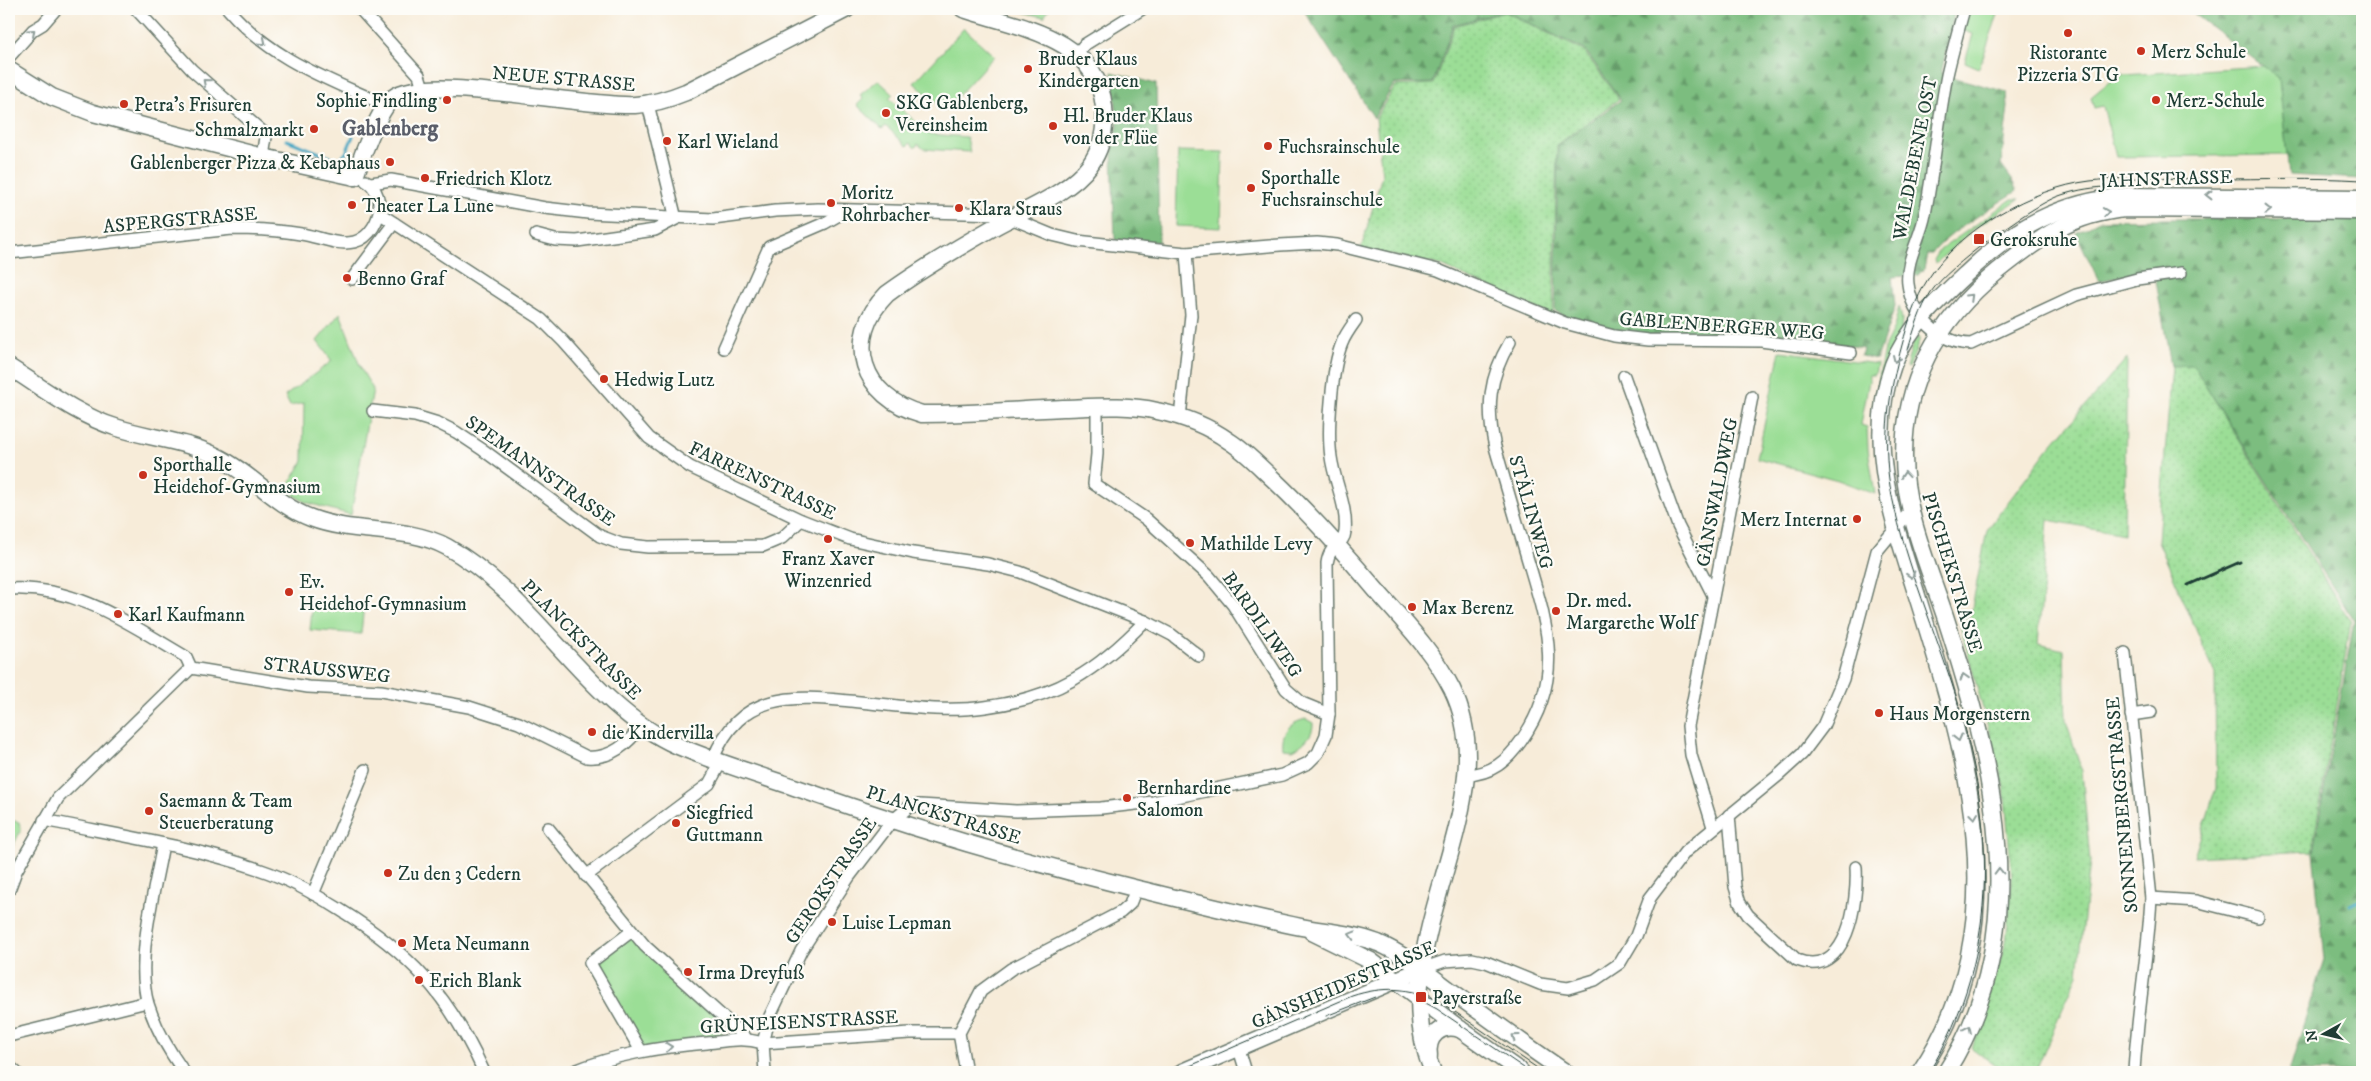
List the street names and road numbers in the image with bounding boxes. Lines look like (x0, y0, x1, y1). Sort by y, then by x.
street label: NEUE STRASSE (491, 62, 636, 97)
street label: WALDEBENE OST (1888, 74, 1943, 243)
street label: JAHNSTRASSE (2097, 166, 2233, 193)
street label: ASPERGSTRASSE (102, 202, 258, 239)
street label: GABLENBERGER WEG (1619, 308, 1825, 345)
street label: SPEMANNSTRASSE (461, 411, 619, 532)
street label: GÄNSWALDWEG (1691, 416, 1743, 569)
street label: FARRENSTRASSE (685, 437, 840, 526)
street label: STÄLINWEG (1503, 453, 1559, 572)
street label: PISCHEKSTRASSE (1916, 489, 1987, 655)
street label: BARDILIWEG (1217, 567, 1307, 682)
street label: PLANCKSTRASSE (516, 575, 646, 705)
street label: STRAUSSWEG (262, 652, 391, 689)
street label: SONNENBERGSTRASSE (2102, 696, 2143, 914)
street label: PLANCKSTRASSE (863, 781, 1024, 850)
street label: GEROKSTRASSE (780, 813, 882, 949)
street label: GÄNSHEIDESTRASSE (1248, 935, 1439, 1035)
street label: GRÜNEISENSTRASSE (699, 1005, 899, 1039)

